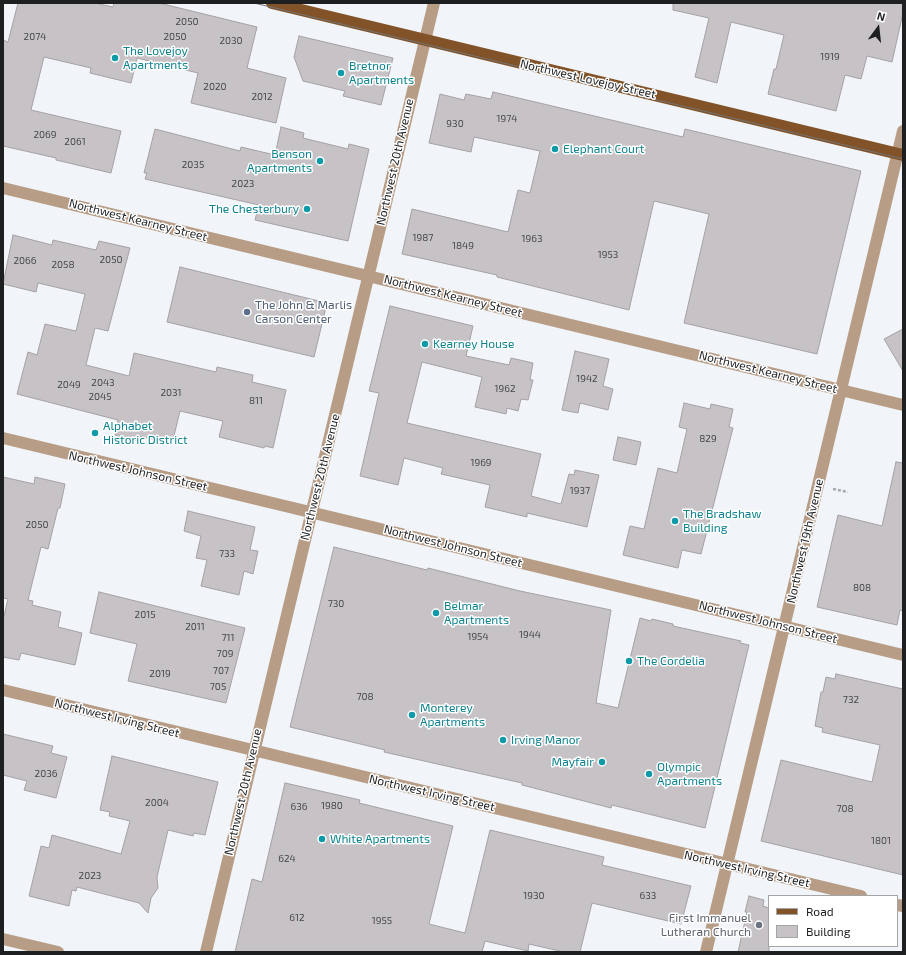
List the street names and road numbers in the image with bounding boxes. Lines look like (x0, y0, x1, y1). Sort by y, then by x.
street label: Northwest Lovejoy Street (519, 56, 657, 102)
street label: Northwest 20th Avenue (373, 97, 417, 227)
street label: Northwest Kearney Street (67, 196, 209, 244)
street label: Northwest Kearney Street (382, 272, 524, 320)
street label: Northwest Kearney Street (697, 348, 839, 396)
street label: Northwest 20th Avenue (297, 412, 343, 542)
street label: Northwest Johnson Street (67, 448, 209, 494)
street label: Northwest 19th Avenue (784, 477, 826, 605)
street label: Northwest Johnson Street (382, 522, 524, 570)
street label: Northwest Johnson Street (697, 598, 839, 646)
street label: Northwest Irving Street (53, 695, 181, 741)
street label: Northwest 20th Avenue (221, 727, 265, 857)
street label: Northwest Irving Street (368, 772, 496, 814)
street label: Northwest Irving Street (683, 848, 811, 890)

